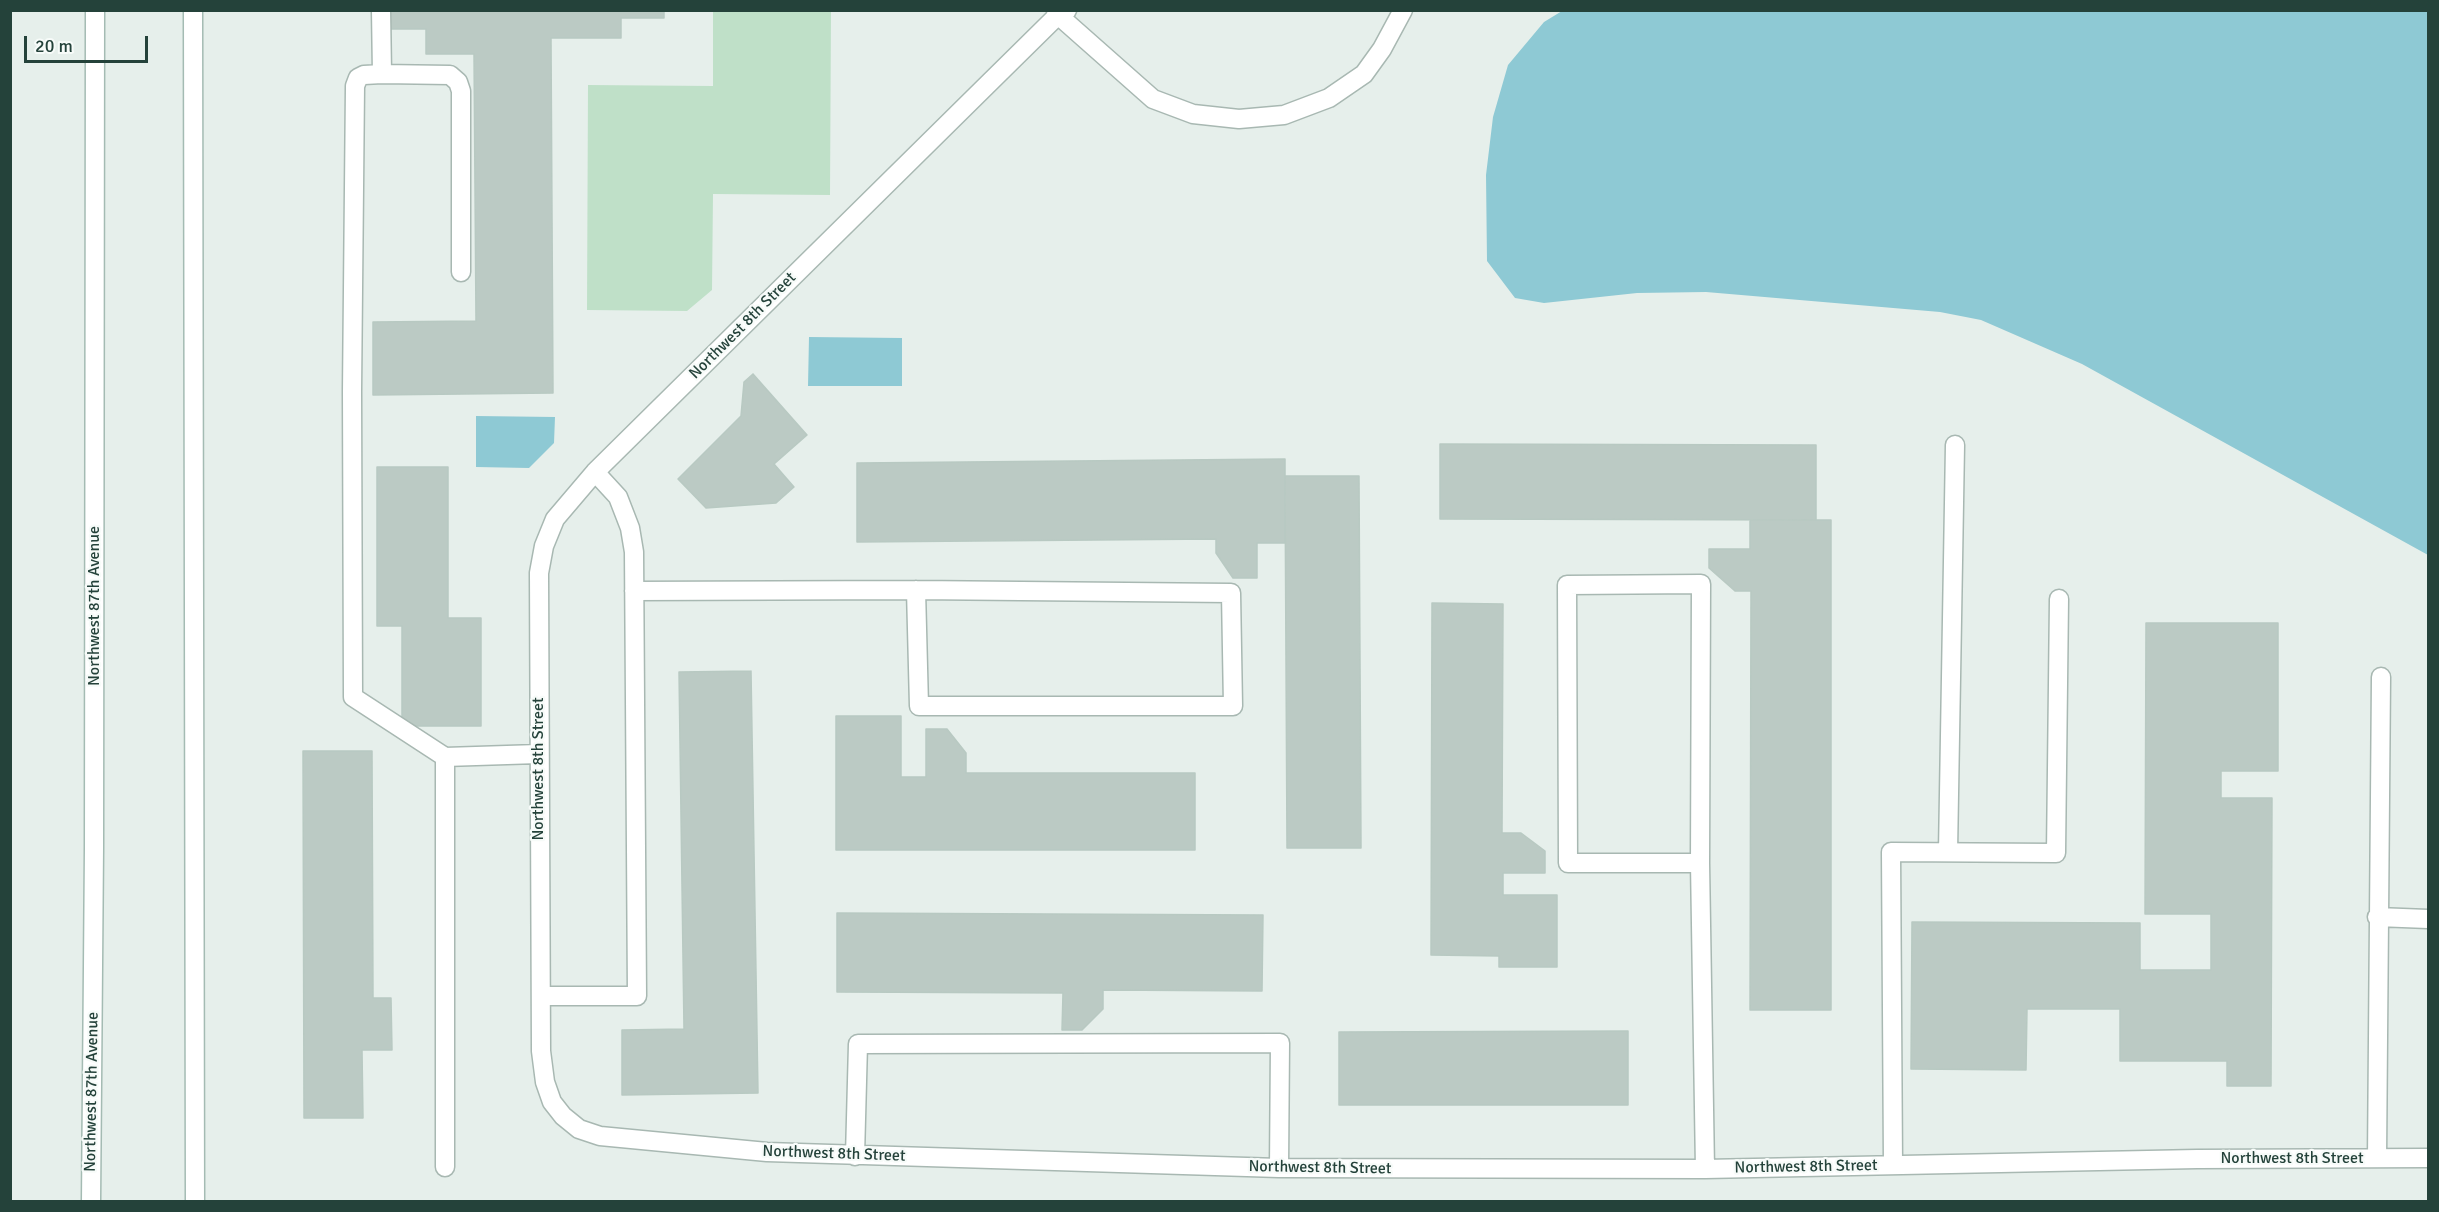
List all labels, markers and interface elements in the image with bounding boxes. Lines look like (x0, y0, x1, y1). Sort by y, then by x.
scale bar (27, 24, 152, 62)
text: 20 m (35, 35, 73, 57)
street label: Northwest 8th Street (686, 269, 800, 383)
street label: Northwest 87th Avenue (85, 526, 105, 686)
street label: Northwest 8th Street (529, 697, 549, 841)
street label: Northwest 87th Avenue (81, 1012, 103, 1172)
street label: Northwest 8th Street (762, 1142, 906, 1166)
street label: Northwest 8th Street (2220, 1149, 2364, 1169)
street label: Northwest 8th Street (1734, 1156, 1878, 1178)
street label: Northwest 8th Street (1248, 1157, 1392, 1179)

